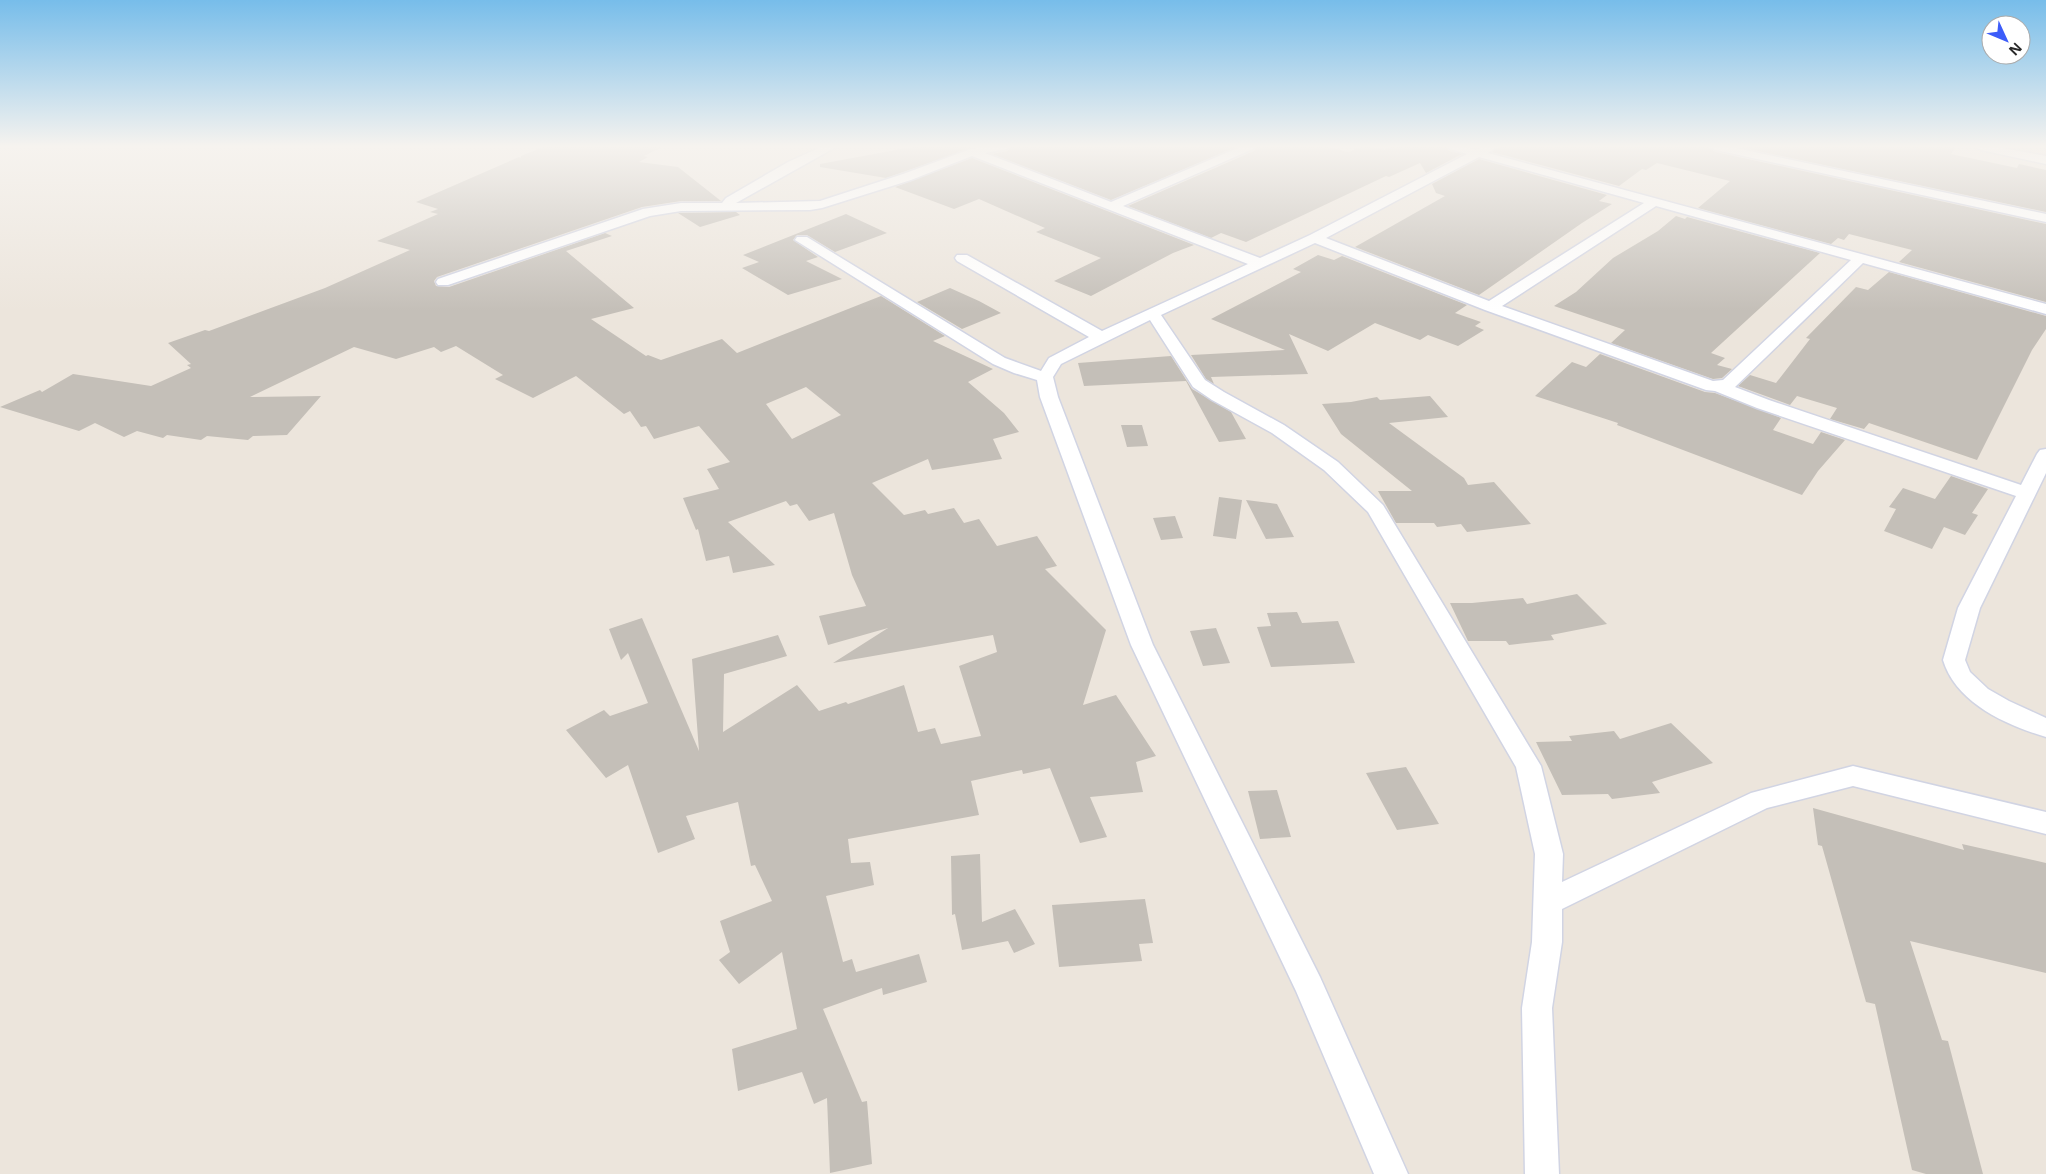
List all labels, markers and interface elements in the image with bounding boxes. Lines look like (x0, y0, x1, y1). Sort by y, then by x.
north arrow (1981, 15, 2031, 65)
text: N (2005, 39, 2027, 60)

